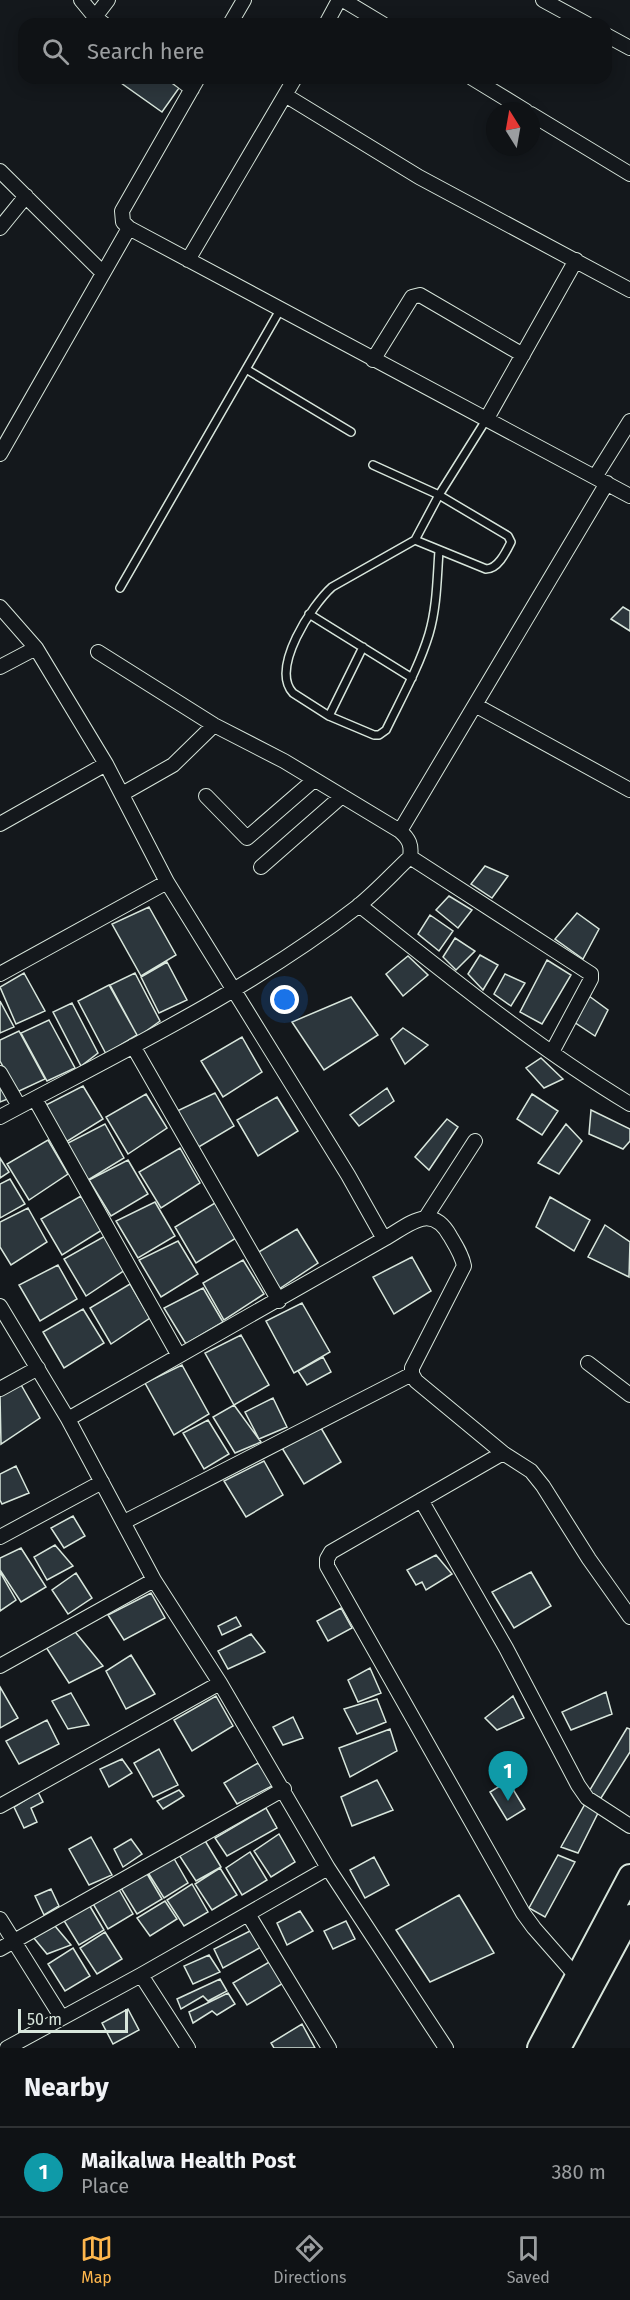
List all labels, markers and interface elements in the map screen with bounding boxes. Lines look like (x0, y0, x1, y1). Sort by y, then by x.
search box (18, 18, 612, 84)
icon: search (39, 35, 72, 68)
text: Search here (87, 38, 205, 65)
north arrow (486, 102, 540, 156)
your location (270, 985, 299, 1014)
pin: 1 (488, 1752, 528, 1801)
scale bar (18, 2006, 128, 2034)
text: 50 m (27, 2010, 62, 2029)
text: Nearby (24, 2072, 109, 2103)
text: Maikalwa Health Post (81, 2147, 296, 2174)
text: 1 (39, 2160, 48, 2184)
text: 380 m (551, 2160, 606, 2184)
text: Place (81, 2174, 129, 2198)
tab: Map (80, 2232, 113, 2287)
tab: Directions (273, 2232, 347, 2287)
tab: Saved (507, 2232, 550, 2287)

